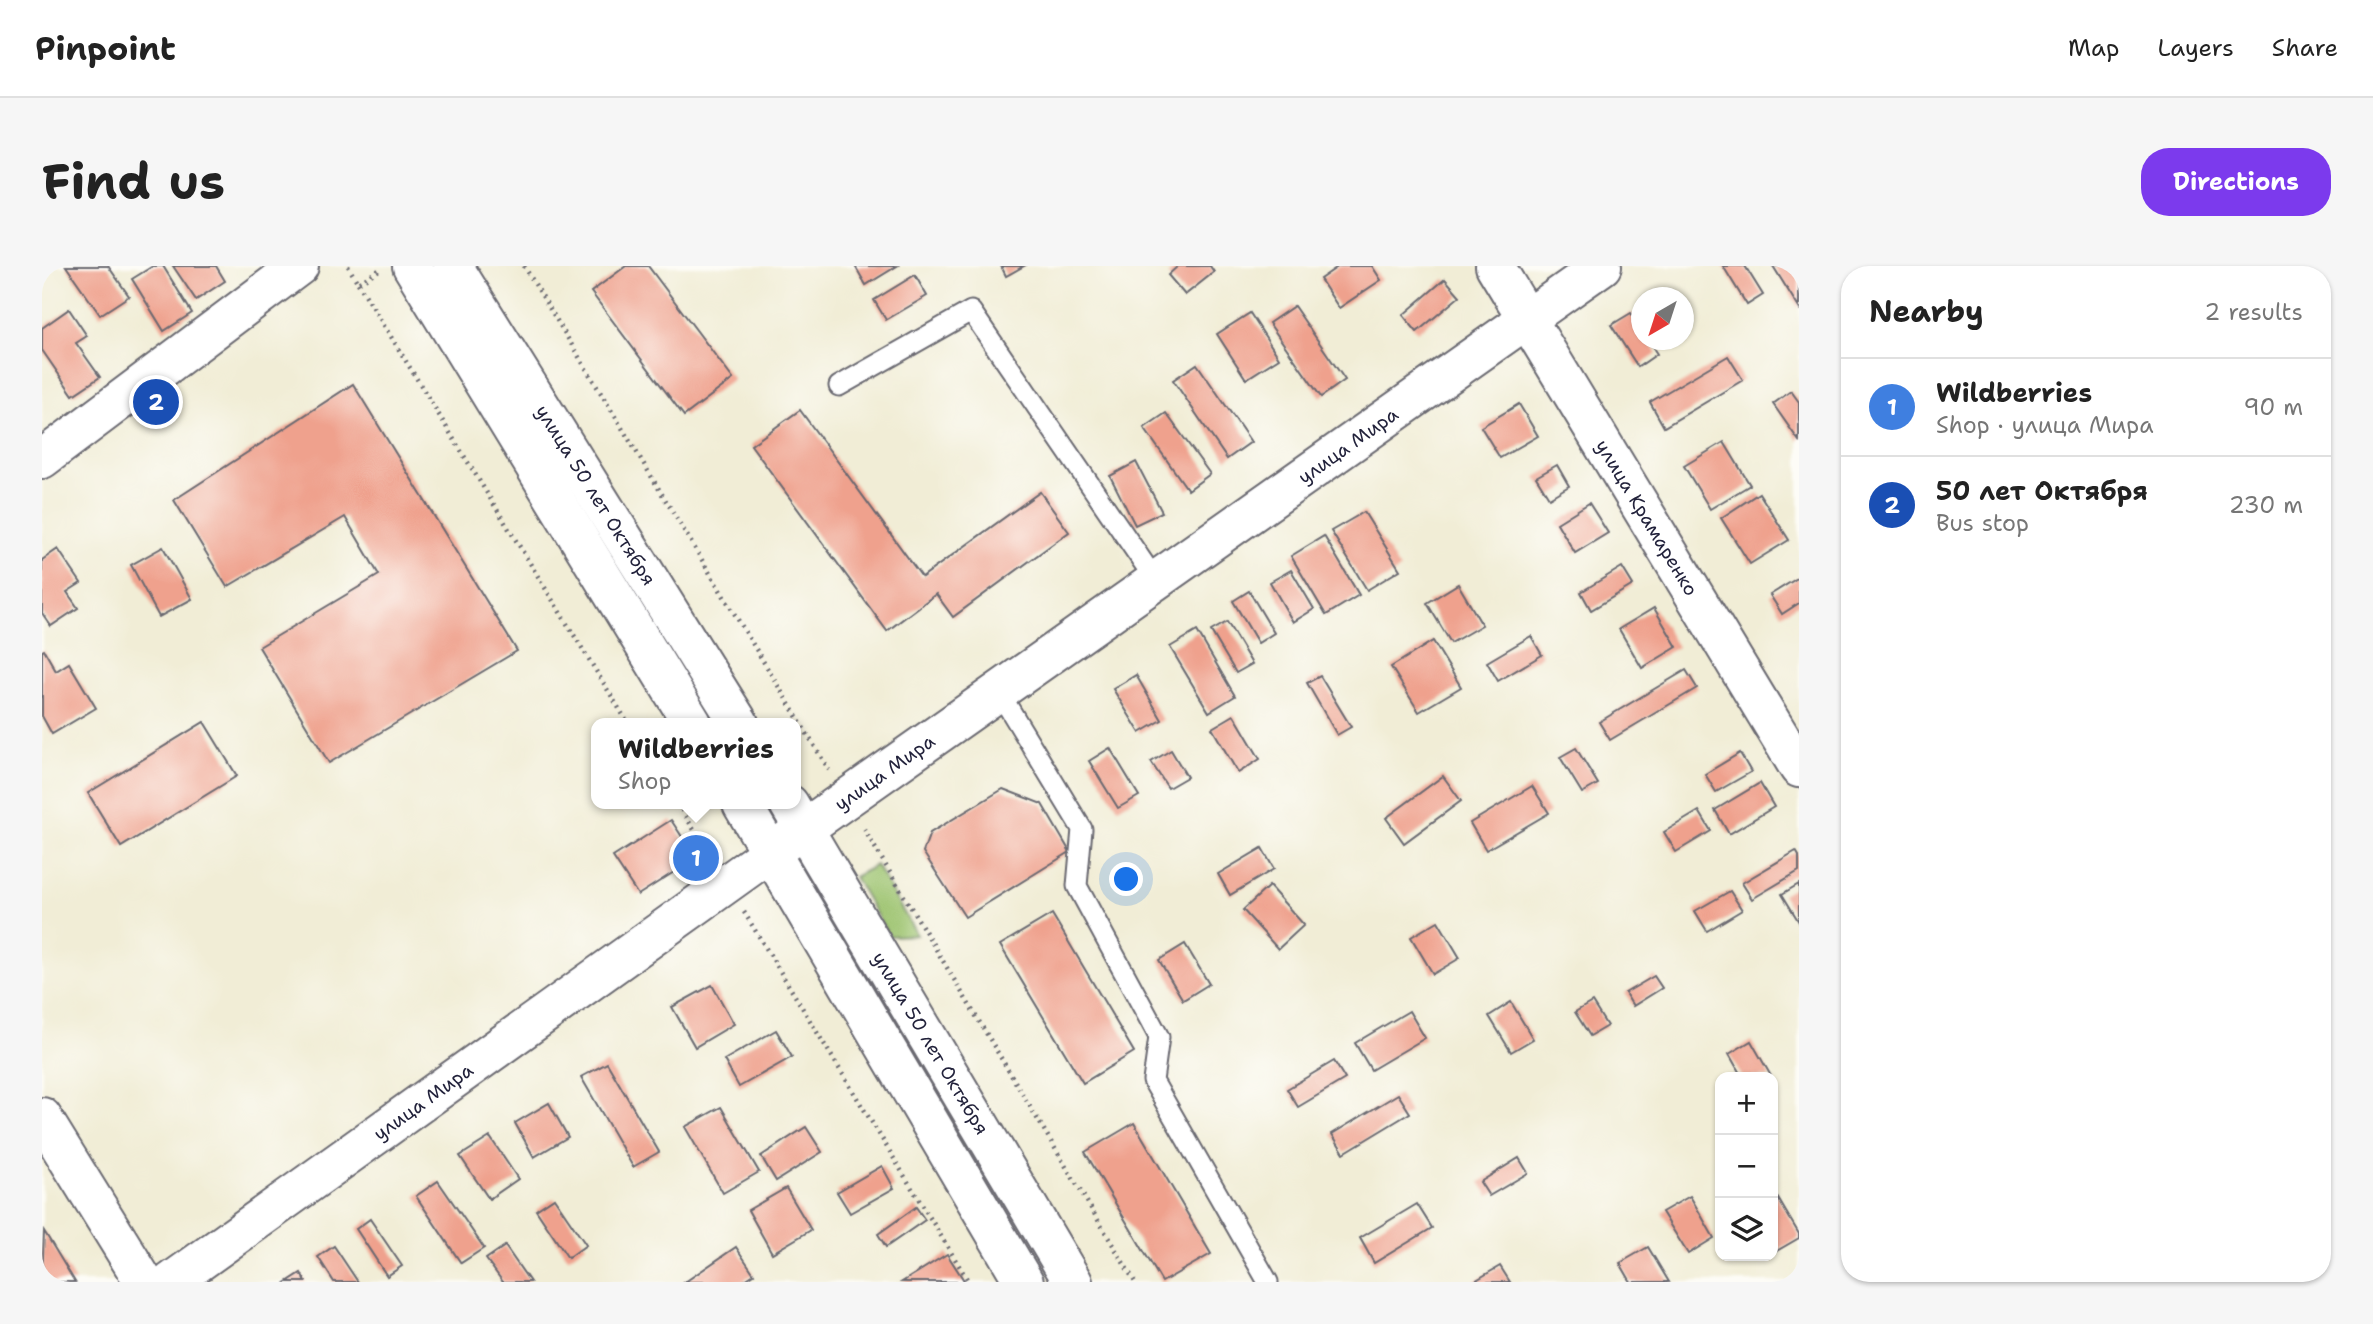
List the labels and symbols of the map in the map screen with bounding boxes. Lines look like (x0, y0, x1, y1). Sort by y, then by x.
north arrow (1631, 287, 1694, 350)
pin: 2 (133, 376, 179, 428)
street label: улица 50 лет Октября (530, 400, 662, 590)
street label: улица Мира (1293, 402, 1403, 490)
street label: улица Крамаренко (1590, 435, 1704, 600)
street label: улица Мира (830, 728, 940, 816)
pin: 1 (673, 832, 719, 884)
your location (1109, 862, 1143, 896)
street label: улица 50 лет Октября (867, 947, 995, 1139)
street label: улица Мира (368, 1057, 478, 1146)

